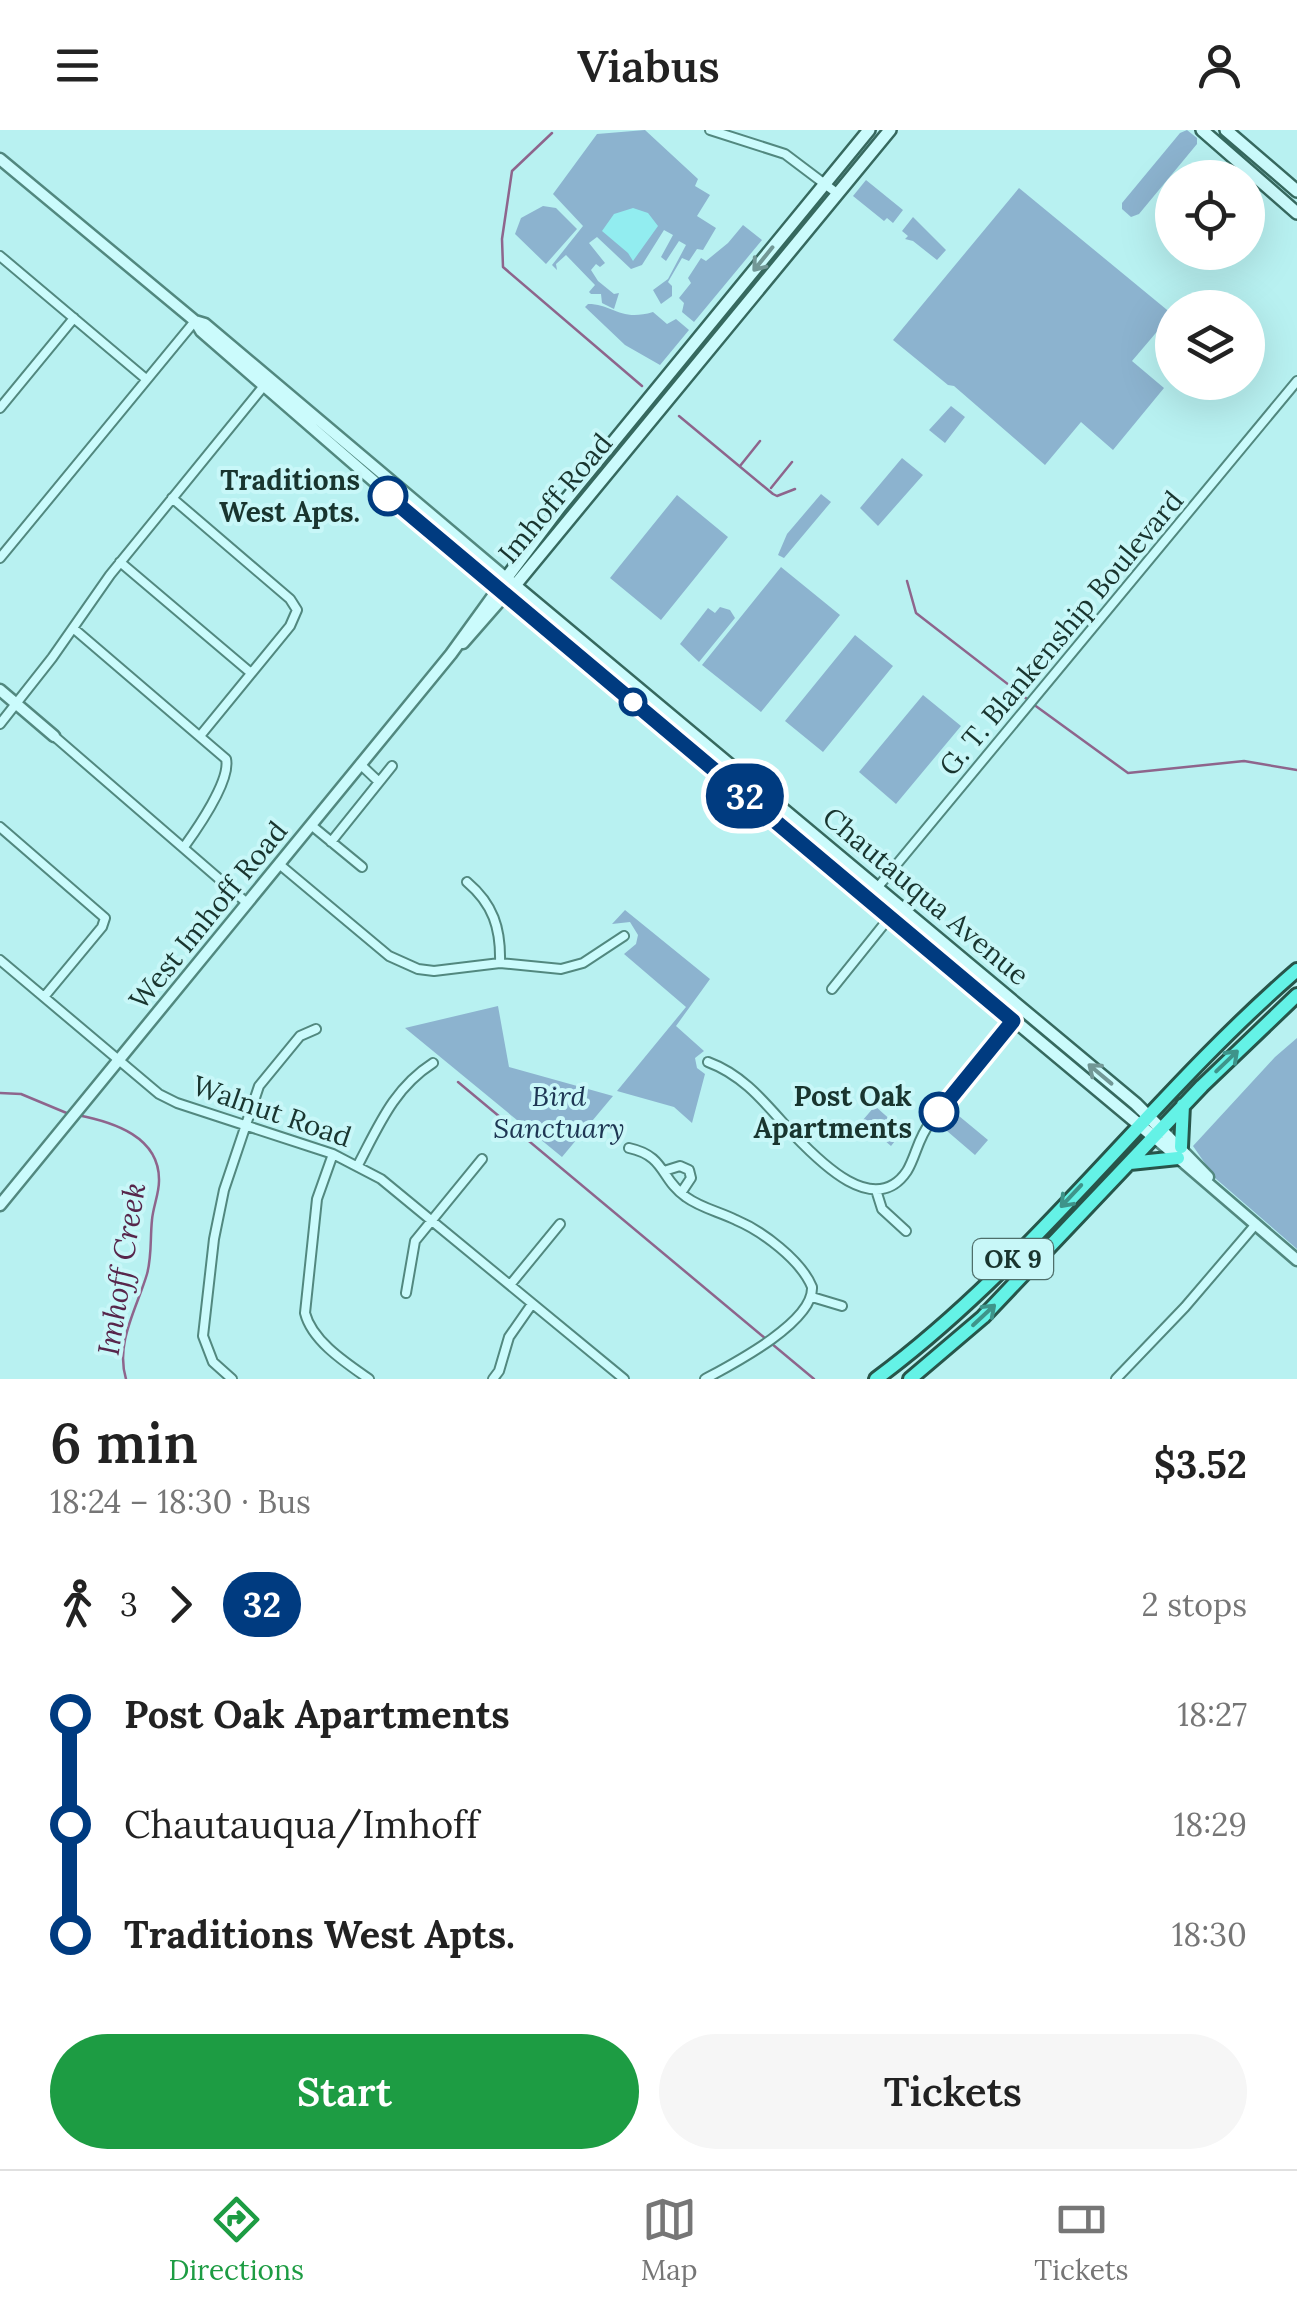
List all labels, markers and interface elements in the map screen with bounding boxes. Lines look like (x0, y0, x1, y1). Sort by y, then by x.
text: Viabus (577, 37, 720, 94)
icon: menu (50, 38, 105, 93)
icon: person (1192, 38, 1247, 93)
map controls (1155, 160, 1265, 400)
button: locate (1155, 160, 1265, 270)
one-way arrow (753, 245, 774, 272)
button: layers (1155, 290, 1265, 400)
street label: Imhoff Road (490, 426, 620, 570)
place label: Traditions West Apts. (219, 462, 360, 530)
marker: Traditions West Apts. (369, 477, 407, 515)
street label: G. T. Blankenship Boulevard (931, 483, 1191, 783)
unlabelled marker (620, 689, 646, 715)
line badge: 32 (700, 764, 790, 828)
text: 32 (726, 774, 764, 819)
street label: Chautauqua Avenue (815, 799, 1037, 993)
street label: West Imhoff Road (121, 814, 295, 1016)
one-way arrow (1215, 1049, 1239, 1073)
one-way arrow (1087, 1063, 1113, 1085)
street label: Walnut Road (188, 1067, 356, 1155)
park label: Bird Sanctuary (493, 1078, 625, 1146)
place label: Post Oak Apartments (754, 1078, 912, 1146)
marker: Post Oak Apartments (920, 1093, 958, 1131)
water label: Imhoff Creek (89, 1180, 153, 1358)
one-way arrow (1060, 1183, 1083, 1208)
road number: OK 9 (973, 1239, 1053, 1279)
one-way arrow (971, 1304, 996, 1327)
text: 6 min (50, 1408, 198, 1478)
text: $3.52 (1154, 1440, 1247, 1488)
text: 18:24 – 18:30 · Bus (50, 1481, 311, 1522)
icon: walk (50, 1577, 105, 1632)
icon: forward (153, 1577, 208, 1632)
text: 32 (243, 1582, 281, 1627)
text: 3 (120, 1584, 138, 1625)
text: 2 stops (1142, 1584, 1247, 1625)
text: Post Oak Apartments (124, 1690, 510, 1738)
text: 18:27 (1177, 1694, 1247, 1735)
text: Chautauqua/Imhoff (124, 1800, 479, 1848)
text: 18:29 (1174, 1804, 1247, 1845)
text: Traditions West Apts. (124, 1910, 515, 1958)
text: 18:30 (1172, 1914, 1247, 1955)
button: Start (50, 2034, 639, 2149)
button: Tickets (659, 2034, 1247, 2149)
tab: Directions (168, 2192, 304, 2288)
tab: Map (641, 2192, 698, 2288)
tab: Tickets (1034, 2192, 1129, 2288)

